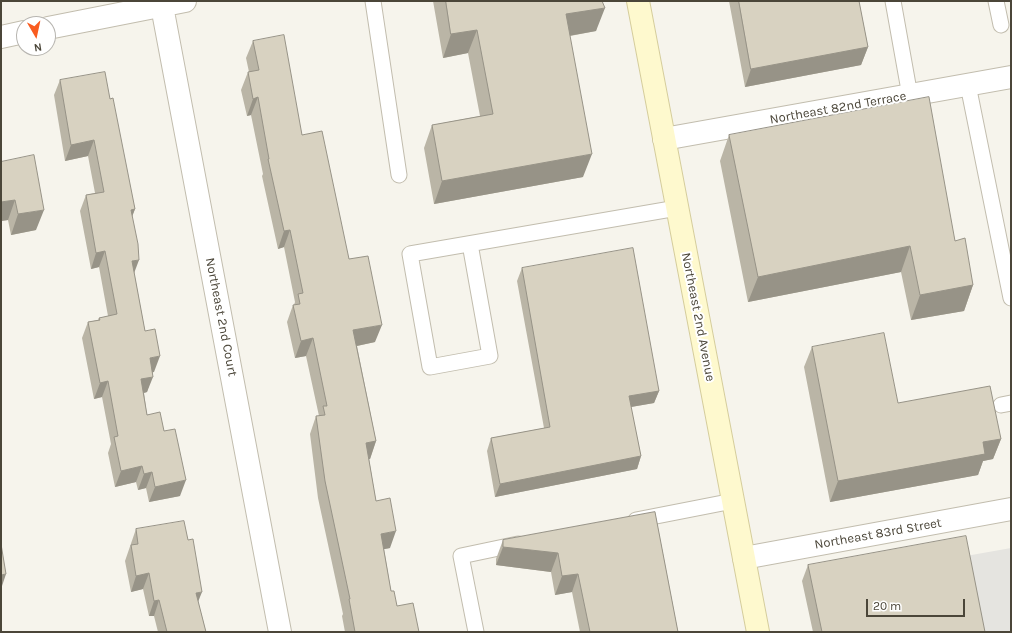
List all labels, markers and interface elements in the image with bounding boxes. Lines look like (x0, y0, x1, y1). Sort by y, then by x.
north arrow (16, 16, 56, 56)
text: N (33, 40, 43, 54)
street label: Northeast 82nd Terrace (769, 88, 907, 128)
street label: Northeast 2nd Avenue (678, 251, 718, 383)
street label: Northeast 2nd Court (202, 256, 240, 378)
street label: Northeast 83rd Street (813, 515, 943, 553)
scale bar (868, 591, 967, 617)
text: 20 m (873, 599, 901, 613)

